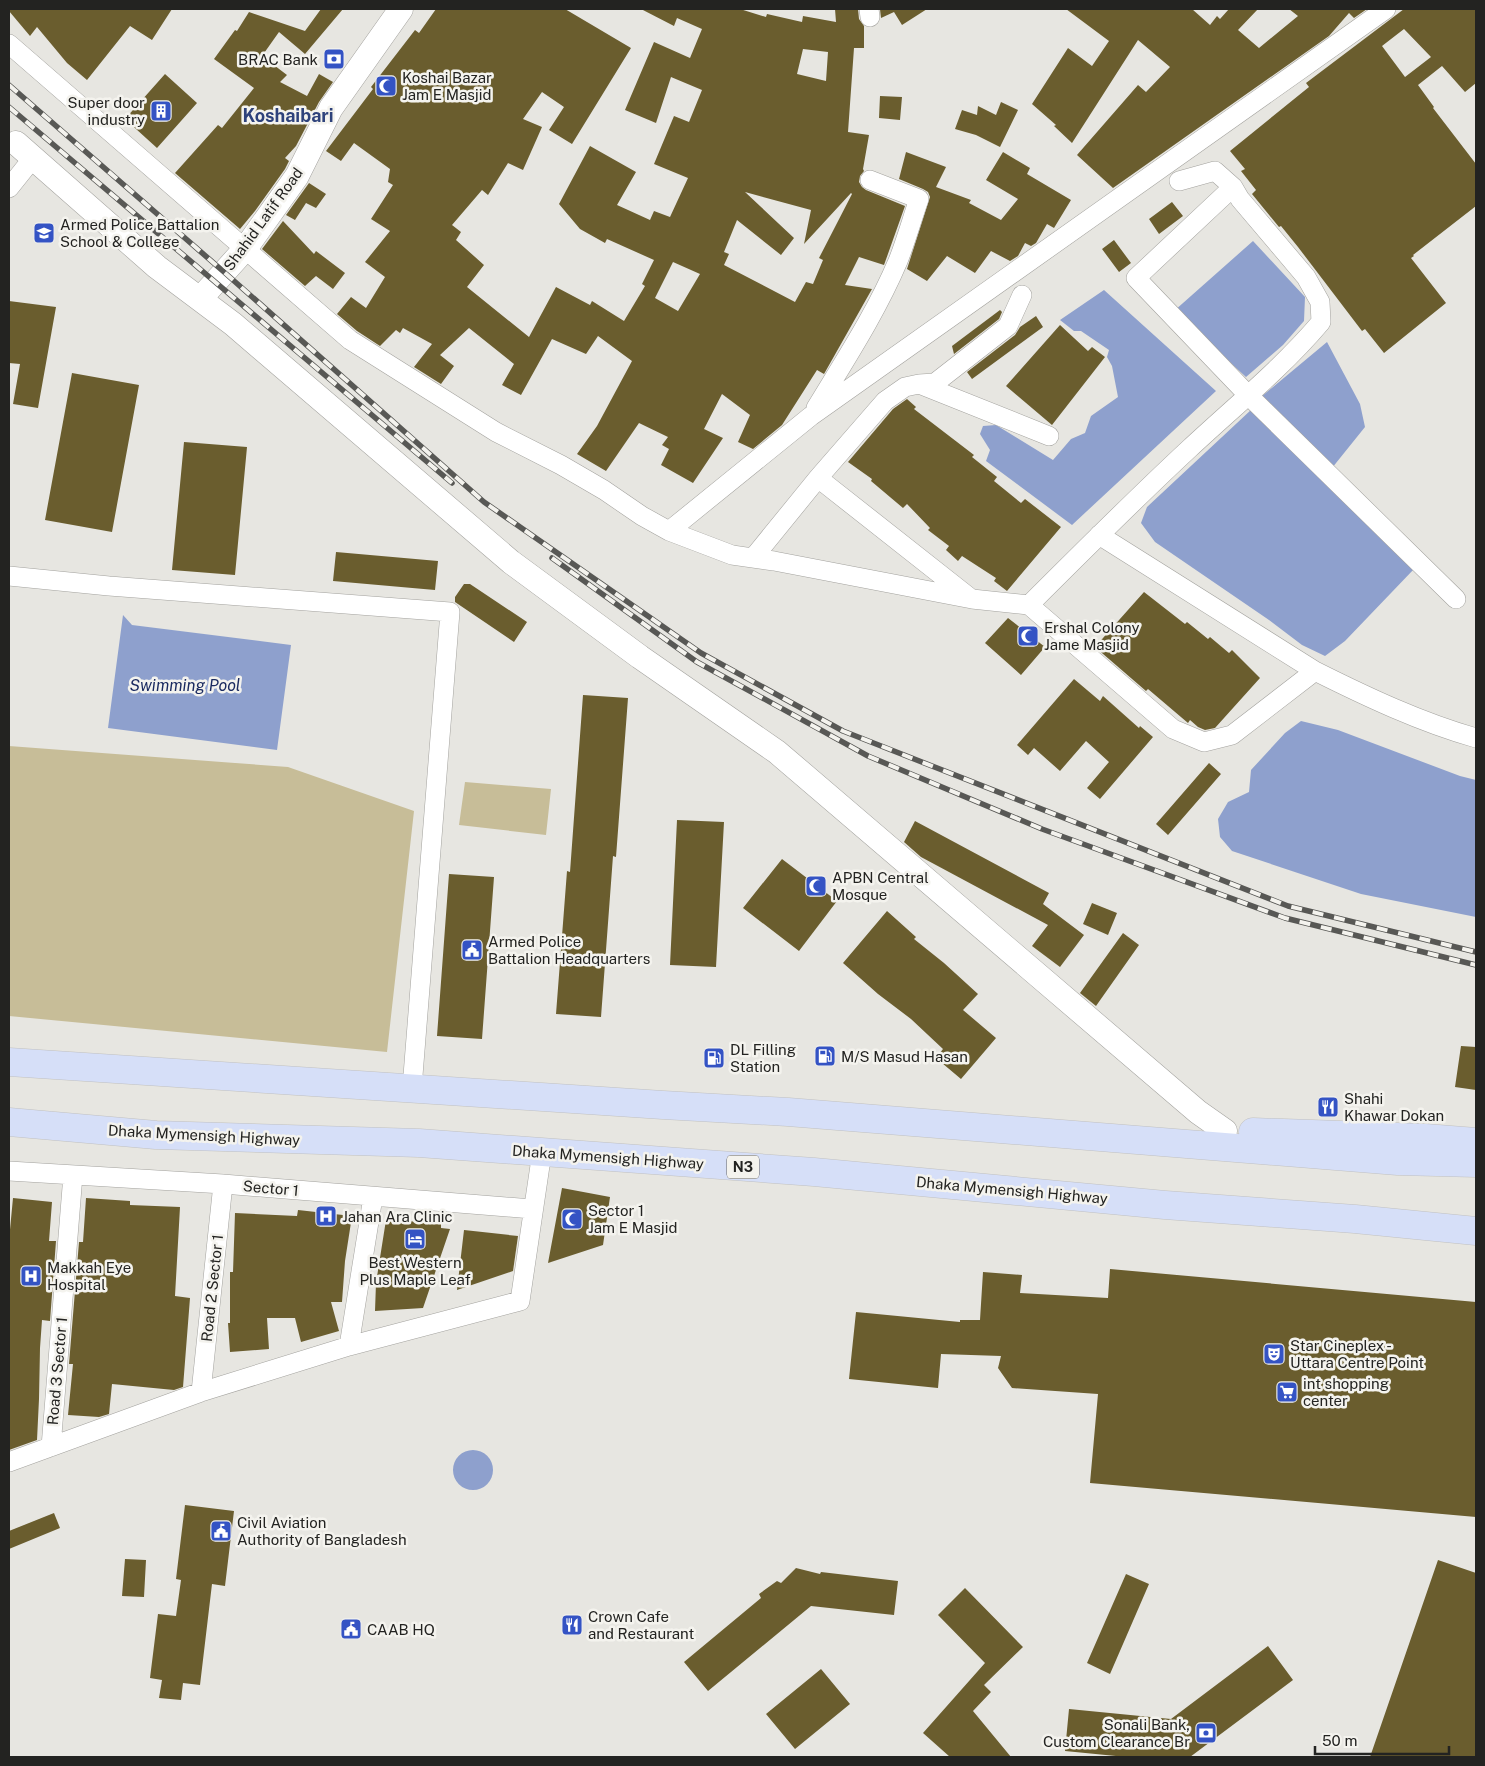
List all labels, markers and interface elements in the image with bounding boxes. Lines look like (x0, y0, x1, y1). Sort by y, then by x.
bank icon: BRAC Bank (322, 47, 346, 71)
place label: BRAC Bank (238, 51, 318, 68)
place label: Koshai Bazar Jam E Masjid (402, 69, 492, 103)
mosque icon: Koshai Bazar Jam E Masjid (374, 74, 398, 98)
place label: Super door industry (68, 94, 145, 128)
building icon: Super door industry (149, 99, 173, 123)
district label: Koshaibari (242, 105, 334, 126)
street label: Shahid Latif Road (220, 164, 306, 274)
place label: Armed Police Battalion School & College (60, 216, 219, 250)
school or university icon: Armed Police Battalion School & College (32, 221, 56, 245)
place label: Ershal Colony Jame Masjid (1044, 619, 1140, 653)
mosque icon: Ershal Colony Jame Masjid (1016, 624, 1040, 648)
water label: Swimming Pool (129, 676, 241, 695)
place label: APBN Central Mosque (832, 869, 929, 903)
mosque icon: APBN Central Mosque (804, 874, 828, 898)
place label: Armed Police Battalion Headquarters (488, 933, 650, 967)
public building icon: Armed Police Battalion Headquarters (460, 938, 484, 962)
place label: DL Filling Station (730, 1041, 796, 1075)
fuel station icon: M/S Masud Hasan (813, 1044, 837, 1068)
fuel station icon: DL Filling Station (702, 1046, 726, 1070)
place label: M/S Masud Hasan (841, 1048, 968, 1065)
place label: Shahi Khawar Dokan (1344, 1090, 1444, 1124)
restaurant icon: Shahi Khawar Dokan (1316, 1095, 1340, 1119)
street label: Dhaka Mymensigh Highway (108, 1121, 300, 1149)
street label: Dhaka Mymensigh Highway (512, 1142, 704, 1172)
road number: N3 (727, 1156, 759, 1178)
street label: Dhaka Mymensigh Highway (915, 1173, 1109, 1207)
street label: Sector 1 (242, 1177, 300, 1199)
place label: Sector 1 Jam E Masjid (588, 1202, 677, 1236)
hospital icon: Jahan Ara Clinic (314, 1204, 338, 1228)
mosque icon: Sector 1 Jam E Masjid (560, 1207, 584, 1231)
place label: Jahan Ara Clinic (342, 1208, 453, 1225)
hotel icon: Best Western Plus Maple Leaf (403, 1227, 427, 1251)
street label: Road 2 Sector 1 (198, 1233, 226, 1343)
place label: Best Western Plus Maple Leaf (359, 1254, 471, 1288)
place label: Makkah Eye Hospital (47, 1259, 131, 1293)
hospital icon: Makkah Eye Hospital (19, 1264, 43, 1288)
street label: Road 3 Sector 1 (44, 1316, 70, 1426)
place label: Star Cineplex - Uttara Centre Point (1290, 1337, 1424, 1371)
theatre icon: Star Cineplex - Uttara Centre Point (1262, 1342, 1286, 1366)
place label: int shopping center (1303, 1375, 1389, 1409)
supermarket icon: int shopping center (1275, 1380, 1299, 1404)
place label: Civil Aviation Authority of Bangladesh (237, 1514, 407, 1548)
public building icon: Civil Aviation Authority of Bangladesh (209, 1519, 233, 1543)
place label: Crown Cafe and Restaurant (588, 1608, 694, 1642)
restaurant icon: Crown Cafe and Restaurant (560, 1613, 584, 1637)
public building icon: CAAB HQ (339, 1617, 363, 1641)
place label: CAAB HQ (367, 1621, 435, 1638)
place label: Sonali Bank, Custom Clearance Br (1043, 1716, 1190, 1750)
bank icon: Sonali Bank, Custom Clearance Br (1194, 1721, 1218, 1745)
scale bar (1315, 1724, 1449, 1756)
text: 50 m (1322, 1732, 1357, 1749)

